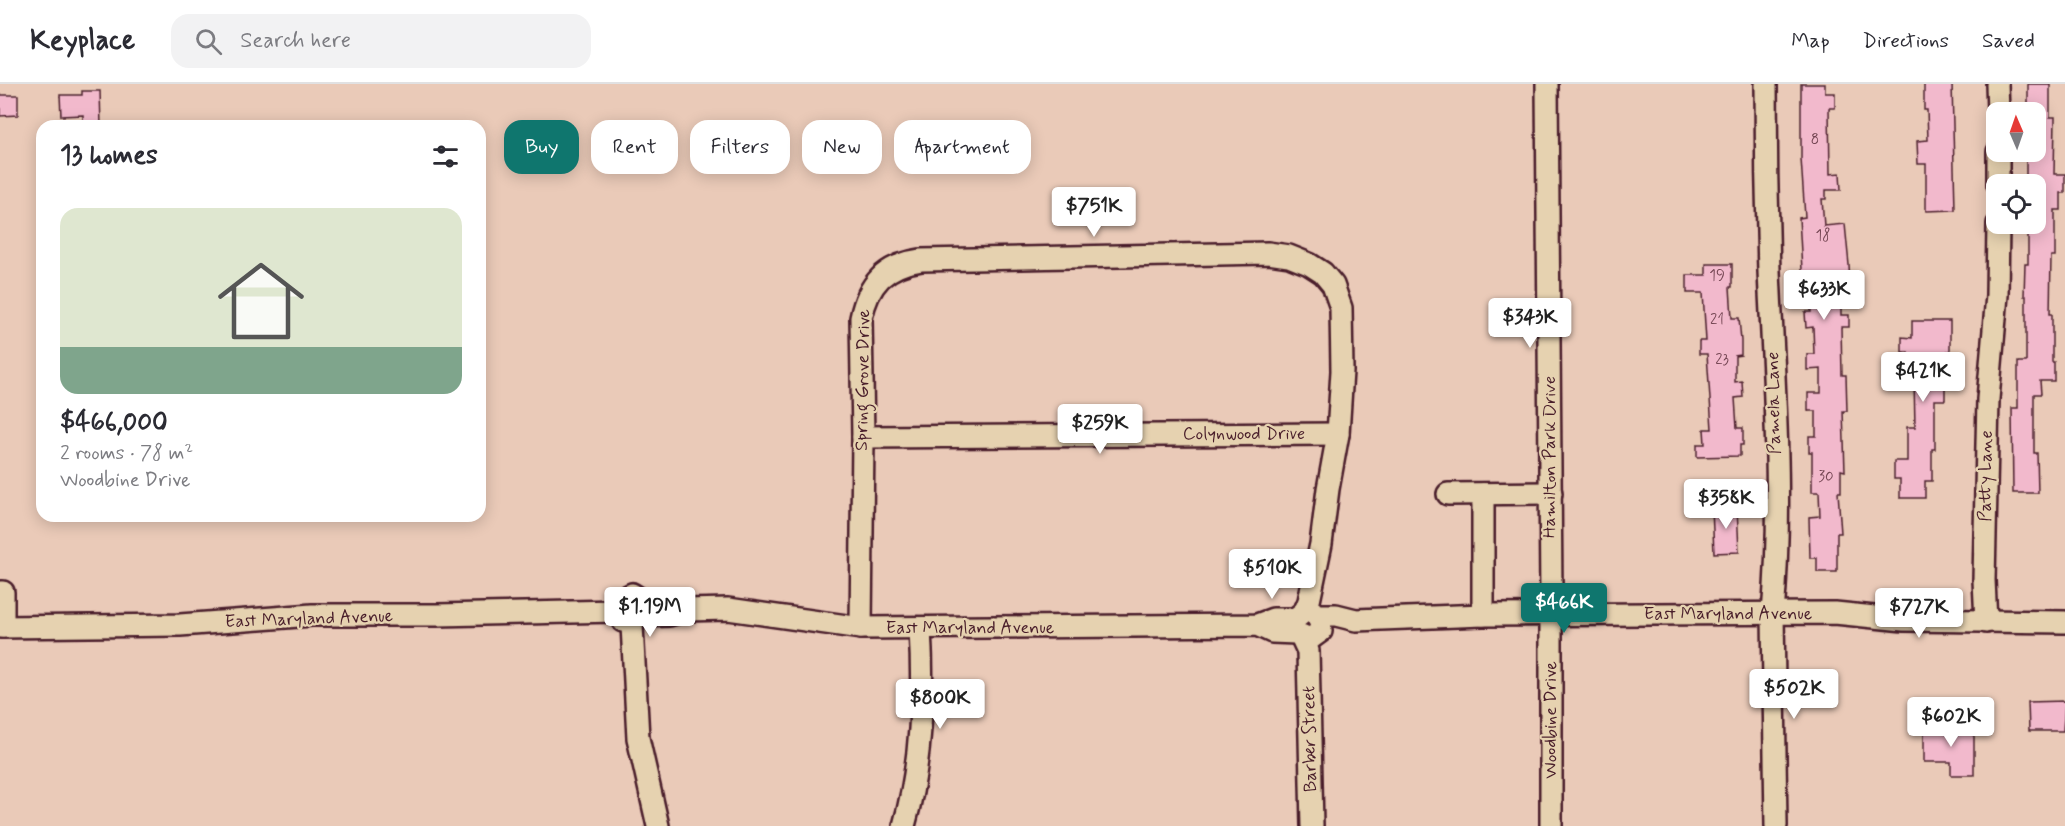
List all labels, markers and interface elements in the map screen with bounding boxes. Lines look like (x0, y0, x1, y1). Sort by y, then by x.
search box (171, 14, 591, 68)
text: Keyplace (30, 23, 135, 60)
icon: search (192, 25, 225, 58)
text: Search here (240, 27, 351, 55)
text: Map (1791, 27, 1830, 55)
text: Directions (1863, 27, 1949, 55)
text: Saved (1982, 27, 2035, 55)
north arrow (1986, 102, 2046, 162)
map controls (1986, 102, 2046, 234)
chip: Buy (504, 120, 579, 174)
chip: Rent (591, 120, 678, 174)
chip: Filters (690, 120, 790, 174)
chip: New (802, 120, 882, 174)
chip: Apartment (894, 120, 1031, 174)
house number: 8 (1811, 130, 1819, 150)
text: 13 homes (60, 139, 158, 173)
icon: filters (429, 140, 462, 173)
button: locate (1986, 174, 2046, 234)
pin: $751K (1052, 187, 1136, 238)
text: $751K (1066, 193, 1122, 220)
house number: 18 (1816, 226, 1830, 246)
icon: home (207, 247, 315, 355)
house number: 19 (1709, 266, 1725, 286)
pin: $633K (1782, 270, 1866, 321)
text: $633K (1798, 276, 1850, 303)
pin: $343K (1488, 298, 1572, 349)
text: $343K (1502, 304, 1558, 331)
street label: Spring Grove Drive (850, 309, 878, 451)
house number: 21 (1710, 310, 1724, 330)
house number: 23 (1715, 350, 1729, 370)
street label: Pamela Lane (1761, 352, 1787, 454)
pin: $421K (1881, 352, 1965, 403)
text: $421K (1895, 358, 1951, 385)
street label: Hamilton Park Drive (1538, 376, 1562, 538)
pin: $259K (1058, 404, 1142, 455)
text: $466,000 (60, 406, 168, 440)
text: $259K (1072, 410, 1128, 437)
street label: Colynwood Drive (1183, 422, 1305, 446)
street label: Patty Lane (1973, 430, 1999, 522)
text: 2 rooms · 78 m² (60, 440, 193, 467)
text: Woodbine Drive (60, 467, 190, 494)
house number: 30 (1818, 467, 1834, 487)
pin: $358K (1684, 479, 1768, 530)
text: $358K (1698, 485, 1754, 512)
pin: $510K (1230, 549, 1314, 600)
text: $510K (1243, 555, 1301, 582)
pin: $466K (1522, 583, 1606, 634)
pin: $1.19M (601, 587, 699, 638)
pin: $727K (1877, 588, 1961, 639)
text: $466K (1535, 589, 1593, 616)
text: $1.19M (618, 593, 682, 620)
text: $727K (1889, 594, 1949, 621)
street label: East Maryland Avenue (1644, 602, 1812, 626)
street label: East Maryland Avenue (224, 604, 394, 634)
street label: East Maryland Avenue (886, 616, 1054, 640)
street label: Woodbine Drive (1539, 661, 1563, 779)
pin: $502K (1752, 669, 1836, 720)
text: $502K (1763, 675, 1825, 702)
pin: $800K (898, 679, 982, 730)
text: $800K (910, 685, 970, 712)
street label: Barber Street (1297, 685, 1323, 792)
pin: $602K (1909, 697, 1993, 748)
text: $602K (1921, 703, 1981, 730)

